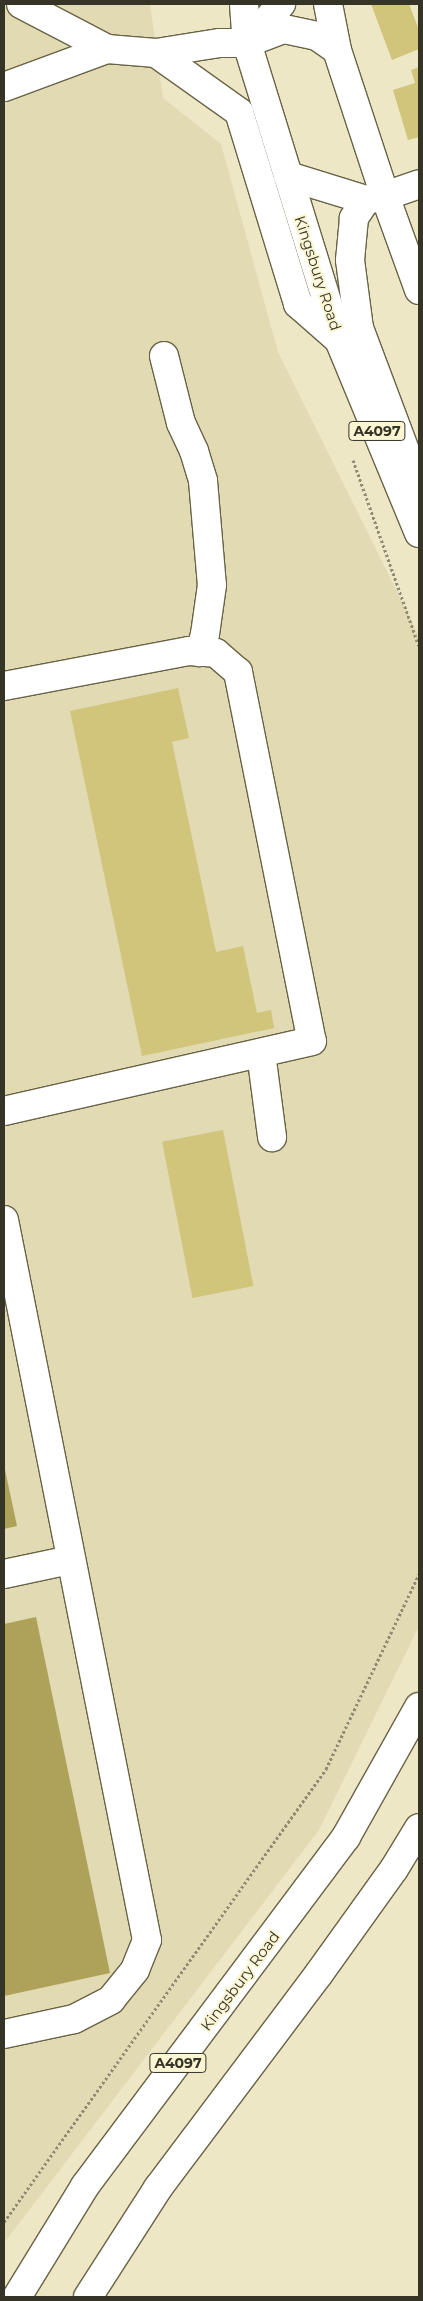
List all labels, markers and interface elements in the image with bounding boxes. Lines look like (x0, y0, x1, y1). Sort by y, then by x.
street label: Kingsbury Road (291, 213, 345, 333)
road number: A4097 (348, 420, 406, 442)
street label: Kingsbury Road (197, 1928, 283, 2034)
road number: A4097 (149, 2052, 207, 2074)

